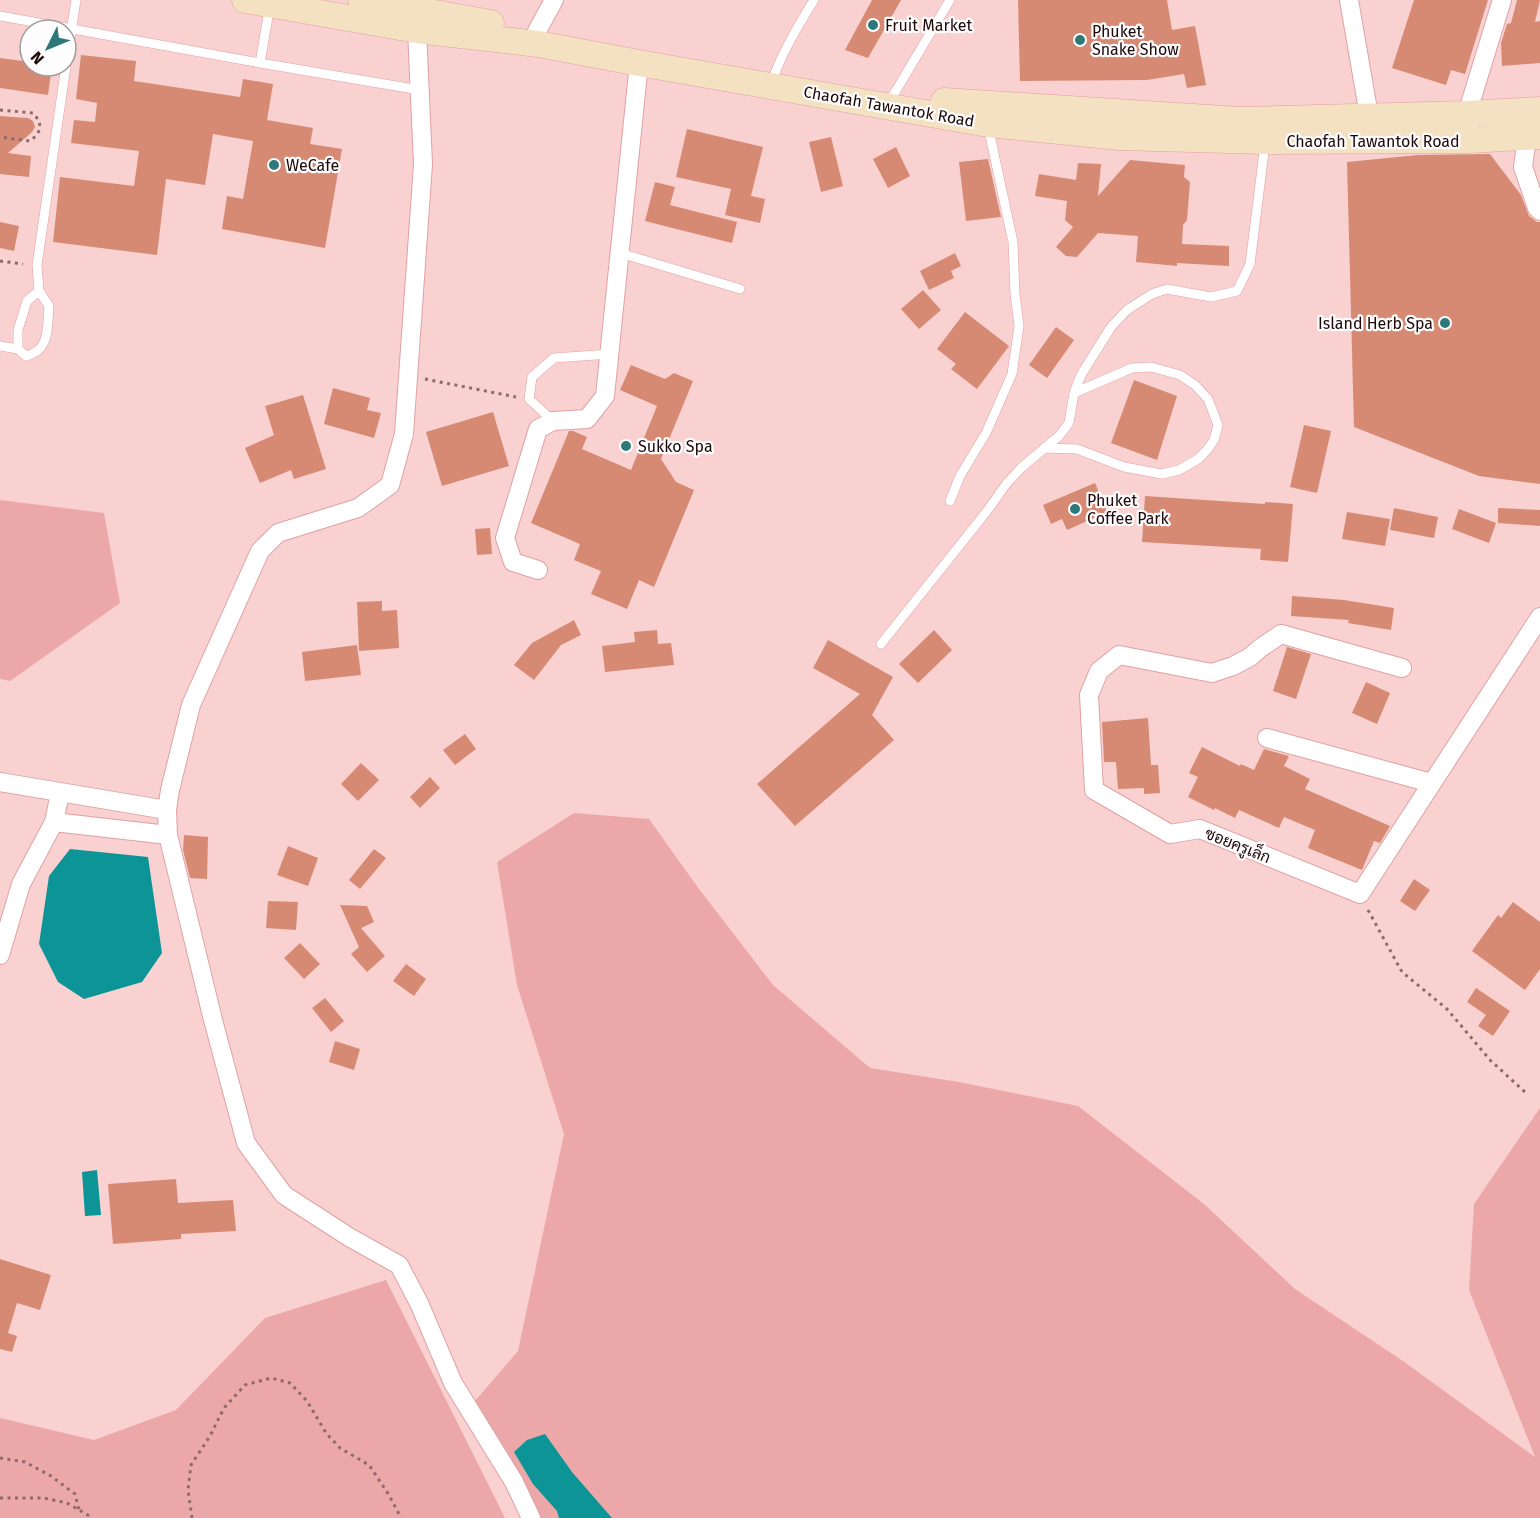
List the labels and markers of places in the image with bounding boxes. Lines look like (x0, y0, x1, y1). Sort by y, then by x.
place label: Fruit Market (885, 16, 972, 35)
marker: Fruit Market (866, 18, 880, 32)
place label: Phuket Snake Show (1092, 22, 1179, 59)
marker: Phuket Snake Show (1073, 33, 1087, 47)
place label: WeCafe (286, 156, 339, 175)
marker: WeCafe (267, 158, 281, 172)
place label: Island Herb Spa (1318, 314, 1433, 333)
marker: Island Herb Spa (1438, 316, 1452, 330)
place label: Sukko Spa (638, 437, 713, 456)
marker: Sukko Spa (619, 439, 633, 453)
place label: Phuket Coffee Park (1087, 491, 1170, 528)
marker: Phuket Coffee Park (1068, 502, 1082, 516)

